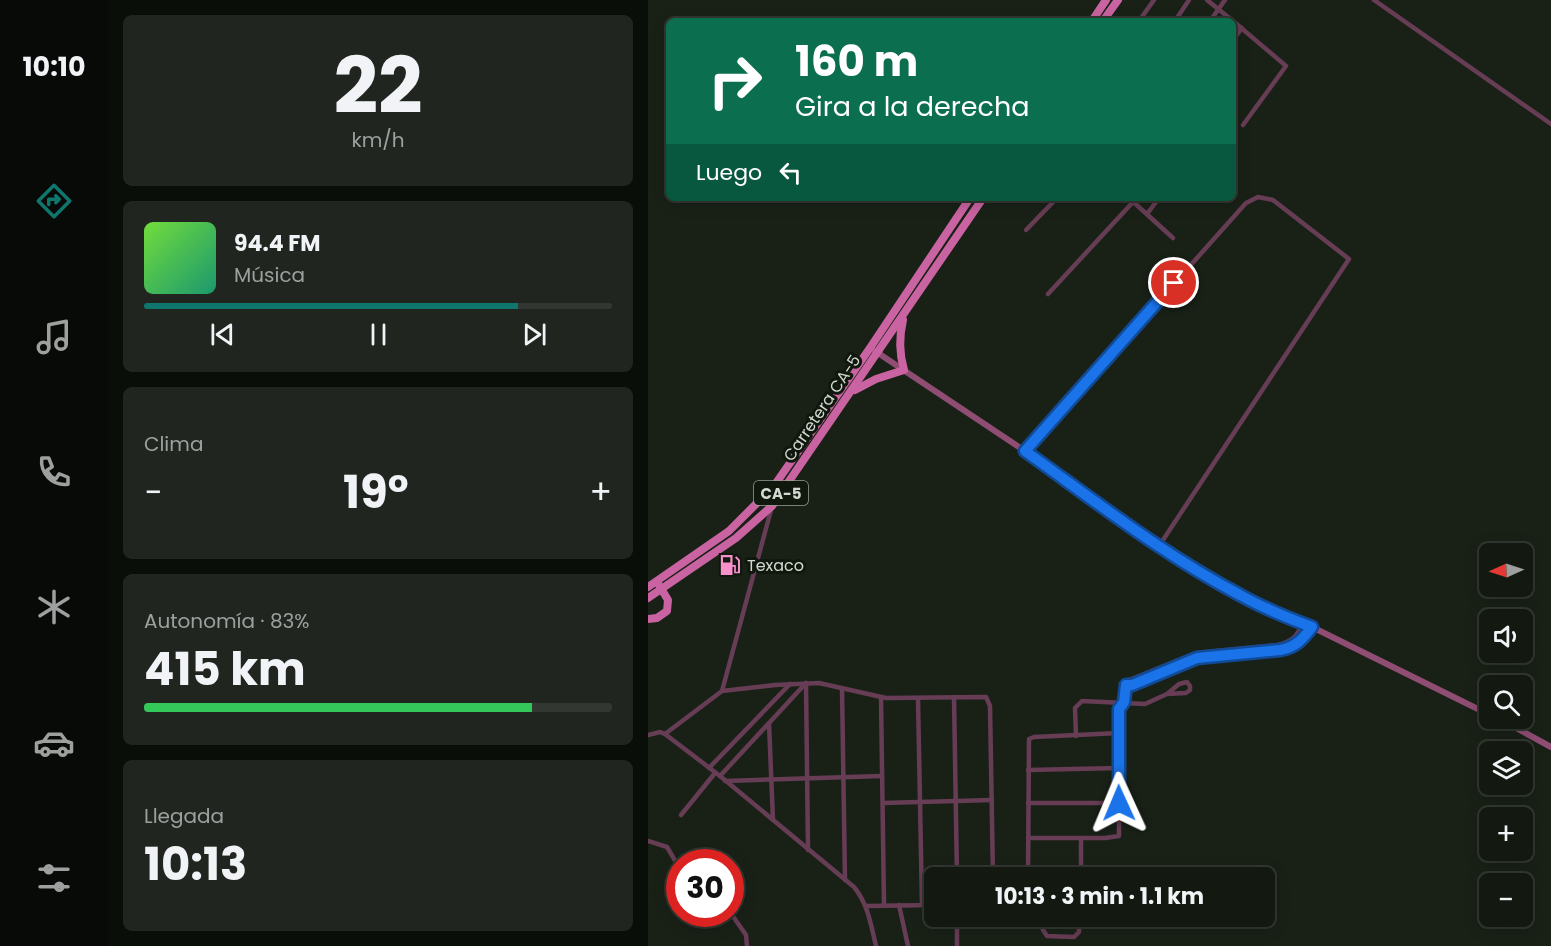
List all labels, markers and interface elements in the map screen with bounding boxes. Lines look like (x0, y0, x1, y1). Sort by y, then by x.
text: 22 (333, 31, 423, 140)
text: 160 m (795, 32, 918, 91)
icon: right (696, 42, 774, 120)
text: 10:10 (22, 48, 86, 85)
text: Gira a la derecha (795, 88, 1029, 125)
text: km/h (351, 126, 405, 154)
icon: left (774, 156, 807, 189)
text: Luego (696, 157, 762, 188)
icon: directions (33, 180, 75, 222)
text: 94.4 FM (234, 228, 320, 259)
pin (1148, 257, 1199, 308)
text: Música (234, 261, 305, 289)
icon: arrive (1157, 266, 1190, 299)
icon: music (33, 316, 75, 358)
icon: previous (206, 318, 239, 351)
icon: pause (362, 318, 395, 351)
icon: next (518, 318, 551, 351)
street label: Carretera CA-5 (778, 350, 866, 466)
text: Clima (144, 430, 203, 458)
icon: phone (33, 451, 75, 493)
text: 19° (343, 461, 409, 524)
text: − (144, 469, 162, 516)
text: + (589, 469, 612, 516)
road number: CA-5 (754, 481, 808, 505)
north arrow (1479, 543, 1533, 597)
map controls (1479, 543, 1533, 927)
fuel station icon: Texaco (718, 553, 742, 577)
place label: Texaco (747, 554, 804, 577)
icon: climate (33, 586, 75, 628)
text: Autonomía · 83% (144, 607, 310, 635)
button: sound (1479, 609, 1533, 663)
text: 415 km (144, 638, 306, 701)
button: search (1479, 675, 1533, 729)
icon: car (33, 722, 75, 764)
button: layers (1479, 741, 1533, 795)
position arrow (1087, 771, 1151, 835)
text: Llegada (144, 802, 224, 830)
button: + (1479, 807, 1533, 861)
text: 10:13 (144, 833, 247, 896)
speed limit sign: 30 (666, 849, 744, 927)
icon: filters (33, 857, 75, 899)
button: − (1479, 873, 1533, 927)
text: 10:13 · 3 min · 1.1 km (995, 881, 1204, 912)

